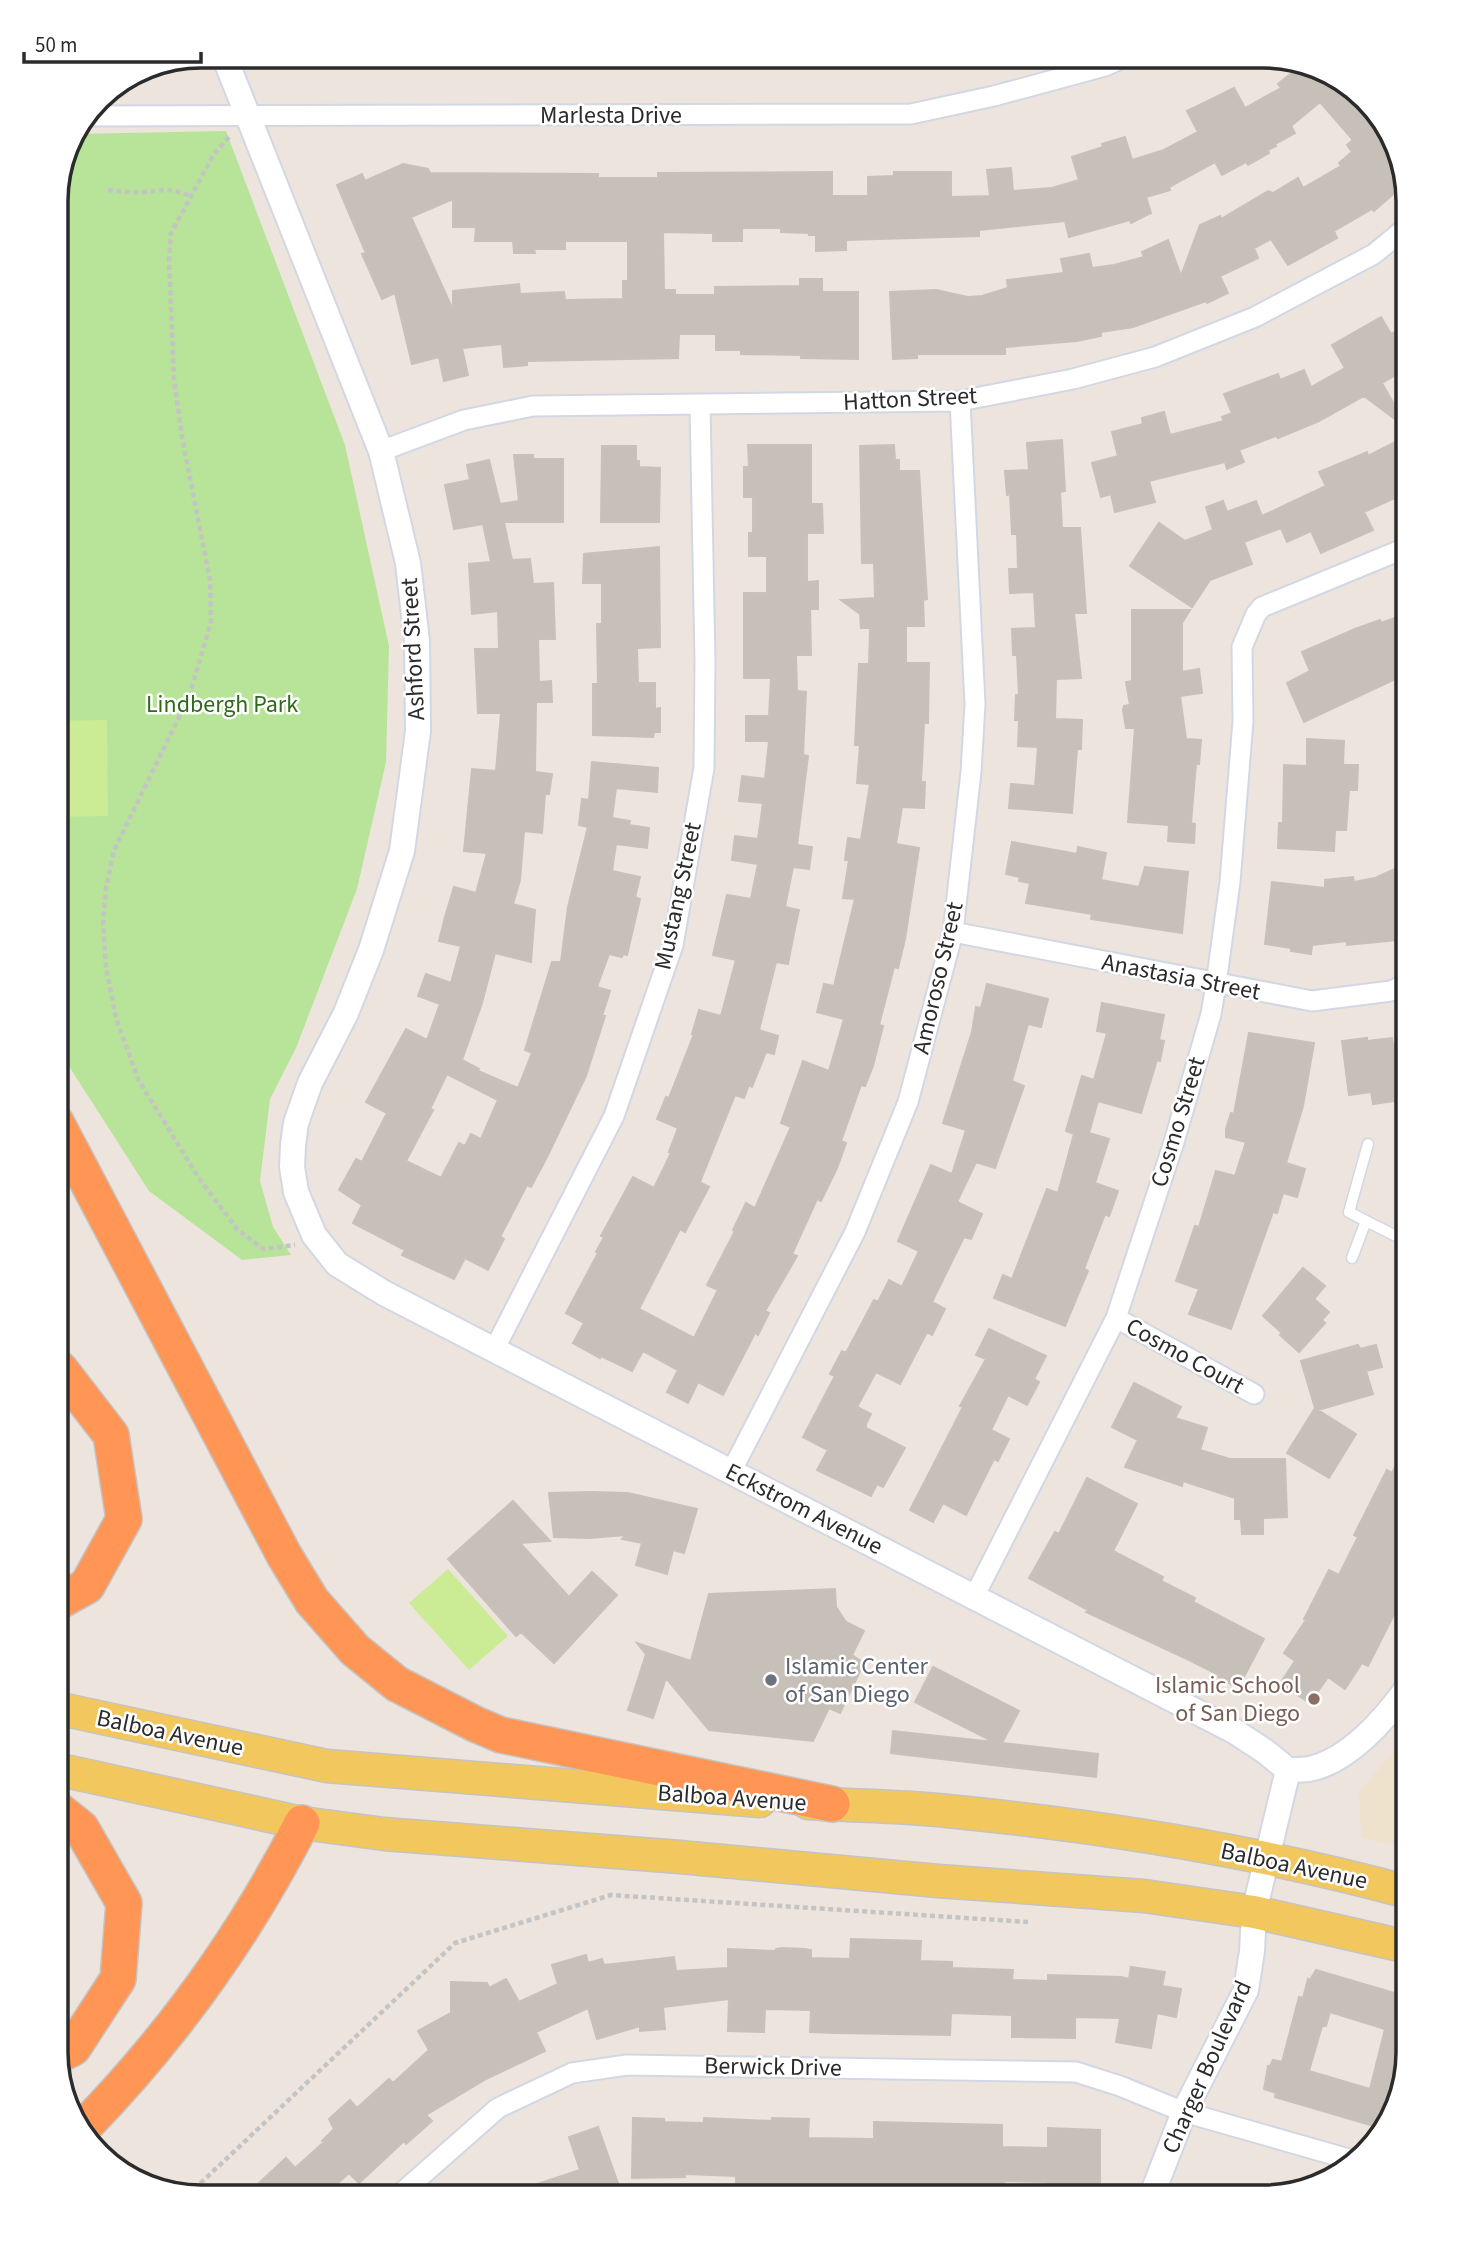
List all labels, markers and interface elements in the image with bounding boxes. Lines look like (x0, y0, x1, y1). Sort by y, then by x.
scale bar (24, 21, 201, 65)
text: 50 m (35, 30, 77, 60)
street label: Marlesta Drive (540, 98, 682, 133)
street label: Hatton Street (842, 378, 978, 420)
street label: Ashford Street (392, 577, 434, 721)
park label: Lindbergh Park (146, 687, 298, 722)
street label: Mustang Street (645, 819, 711, 973)
street label: Amoroso Street (904, 899, 972, 1057)
street label: Anastasia Street (1099, 945, 1263, 1009)
street label: Cosmo Street (1142, 1053, 1214, 1191)
street label: Cosmo Court (1119, 1309, 1251, 1403)
street label: Eckstrom Avenue (719, 1454, 889, 1564)
place label: Islamic Center of San Diego (785, 1649, 929, 1712)
place label: Islamic School of San Diego (1155, 1668, 1300, 1731)
marker: Islamic Center of San Diego (763, 1672, 779, 1688)
marker: Islamic School of San Diego (1306, 1691, 1322, 1707)
street label: Balboa Avenue (93, 1700, 247, 1766)
street label: Balboa Avenue (656, 1775, 808, 1821)
street label: Balboa Avenue (1217, 1833, 1371, 1899)
street label: Charger Boulevard (1153, 1975, 1261, 2159)
street label: Berwick Drive (704, 2048, 842, 2086)

